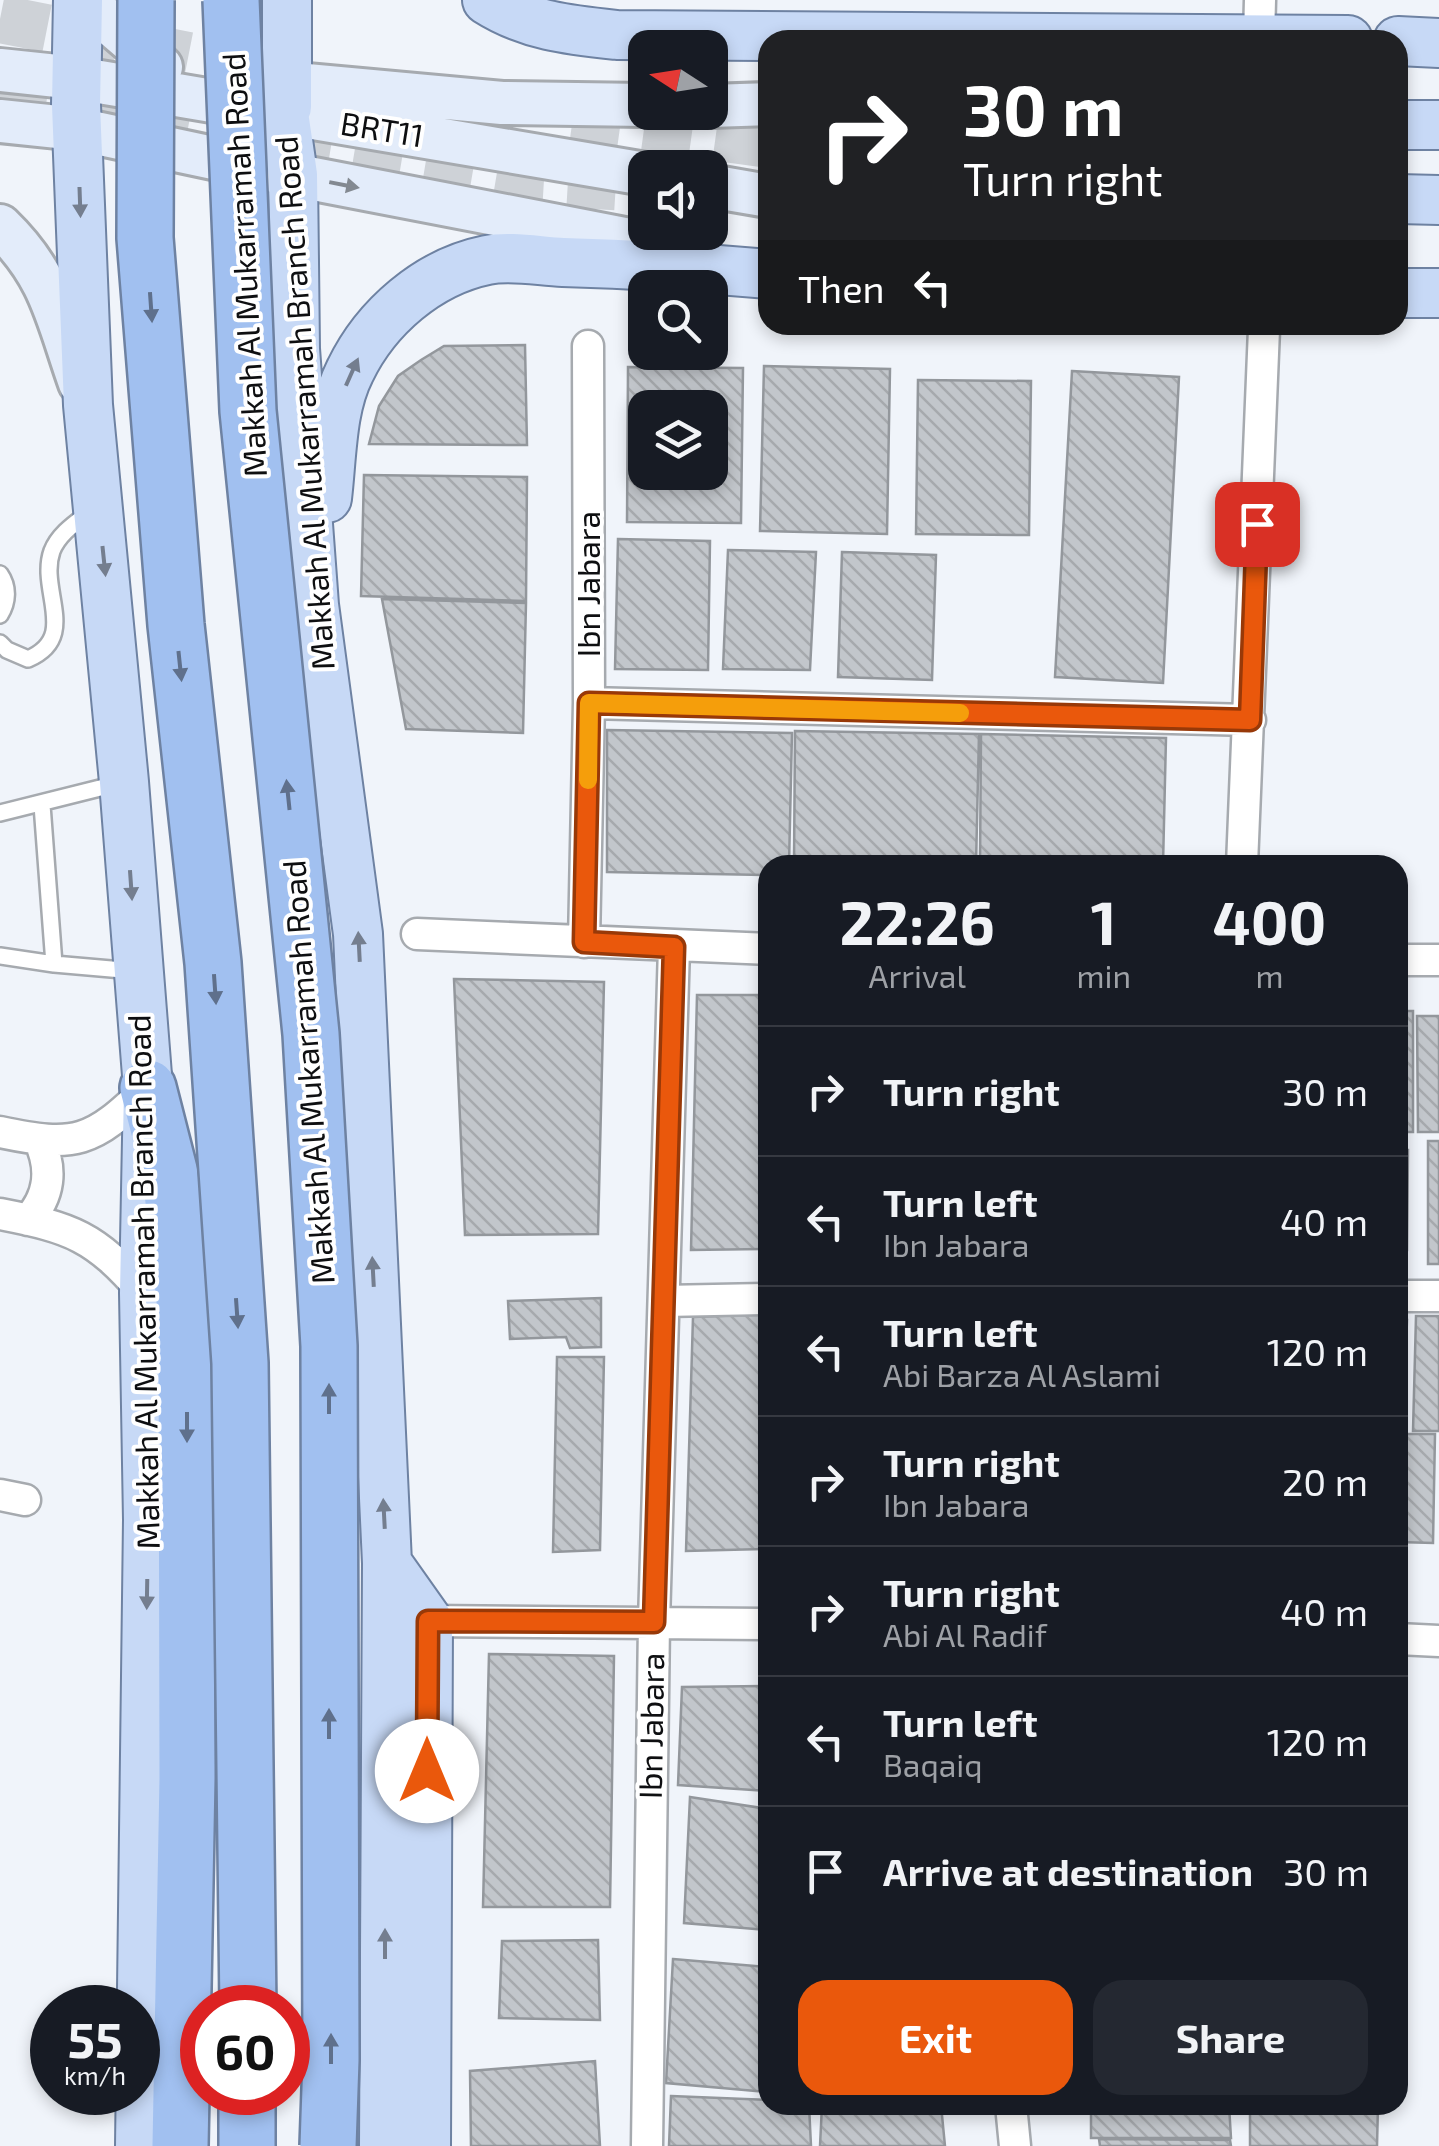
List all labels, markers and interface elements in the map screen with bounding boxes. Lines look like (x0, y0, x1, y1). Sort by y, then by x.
north arrow (628, 30, 728, 130)
map controls (628, 30, 728, 490)
street label: Makkah Al Mukarramah Road (213, 52, 273, 478)
text: 30 m (963, 66, 1124, 150)
icon: right (798, 70, 928, 200)
street label: BRT11 (338, 103, 426, 153)
street label: Makkah Al Mukarramah Branch Road (265, 135, 341, 671)
button: sound (628, 150, 728, 250)
text: Turn right (963, 151, 1163, 205)
one-way arrow (329, 177, 360, 193)
one-way arrow (73, 187, 89, 219)
icon: left (905, 260, 960, 315)
text: Then (798, 265, 885, 311)
button: search (628, 270, 728, 370)
one-way arrow (143, 292, 159, 324)
one-way arrow (343, 357, 360, 386)
button: layers (628, 390, 728, 490)
pin (1215, 482, 1300, 567)
icon: arrive (1230, 497, 1285, 552)
street label: Ibn Jabara (568, 511, 606, 657)
one-way arrow (96, 546, 112, 578)
one-way arrow (172, 651, 188, 682)
one-way arrow (279, 779, 295, 811)
street label: Makkah Al Mukarramah Road (273, 859, 341, 1285)
one-way arrow (124, 870, 140, 902)
text: 22:26 (840, 885, 995, 957)
text: 1 (1091, 885, 1117, 957)
text: 400 (1213, 885, 1326, 957)
one-way arrow (351, 931, 367, 963)
text: Arrival (869, 956, 966, 994)
text: min (1076, 956, 1131, 994)
text: m (1255, 956, 1284, 994)
one-way arrow (207, 974, 223, 1006)
street label: Makkah Al Mukarramah Branch Road (118, 1014, 166, 1550)
icon: right (798, 1064, 853, 1119)
text: Turn right (883, 1068, 1060, 1114)
text: 30 m (1282, 1068, 1368, 1114)
text: Turn left (883, 1179, 1038, 1225)
icon: left (798, 1194, 853, 1249)
text: 40 m (1280, 1198, 1368, 1244)
text: Ibn Jabara (883, 1225, 1029, 1263)
one-way arrow (365, 1255, 381, 1287)
one-way arrow (229, 1298, 245, 1330)
text: Turn left (883, 1309, 1038, 1355)
icon: left (798, 1324, 853, 1379)
text: 120 m (1267, 1328, 1368, 1374)
text: Abi Barza Al Aslami (883, 1355, 1161, 1393)
one-way arrow (321, 1382, 337, 1414)
one-way arrow (179, 1411, 195, 1443)
text: Turn right (883, 1439, 1060, 1485)
icon: right (798, 1454, 853, 1509)
text: 20 m (1282, 1458, 1368, 1504)
text: Ibn Jabara (883, 1485, 1029, 1523)
one-way arrow (376, 1497, 392, 1529)
text: Turn right (883, 1569, 1060, 1615)
one-way arrow (139, 1579, 155, 1611)
icon: right (798, 1584, 853, 1639)
text: 40 m (1280, 1588, 1368, 1634)
text: Abi Al Radif (883, 1615, 1047, 1653)
street label: Ibn Jabara (630, 1652, 670, 1799)
text: Turn left (883, 1699, 1038, 1745)
one-way arrow (321, 1707, 337, 1739)
icon: left (798, 1714, 853, 1769)
text: 120 m (1267, 1718, 1368, 1764)
position arrow (375, 1719, 479, 1823)
text: Baqaiq (883, 1745, 982, 1783)
icon: arrive (798, 1844, 853, 1899)
text: Arrive at destination (883, 1848, 1253, 1894)
text: 30 m (1283, 1848, 1369, 1894)
one-way arrow (377, 1927, 393, 1959)
button: Exit (798, 1980, 1073, 2095)
button: Share (1093, 1980, 1368, 2095)
speed limit sign: 60 (180, 1985, 310, 2115)
text: 55 (67, 2008, 123, 2068)
one-way arrow (323, 2032, 339, 2064)
text: km/h (64, 2060, 126, 2090)

